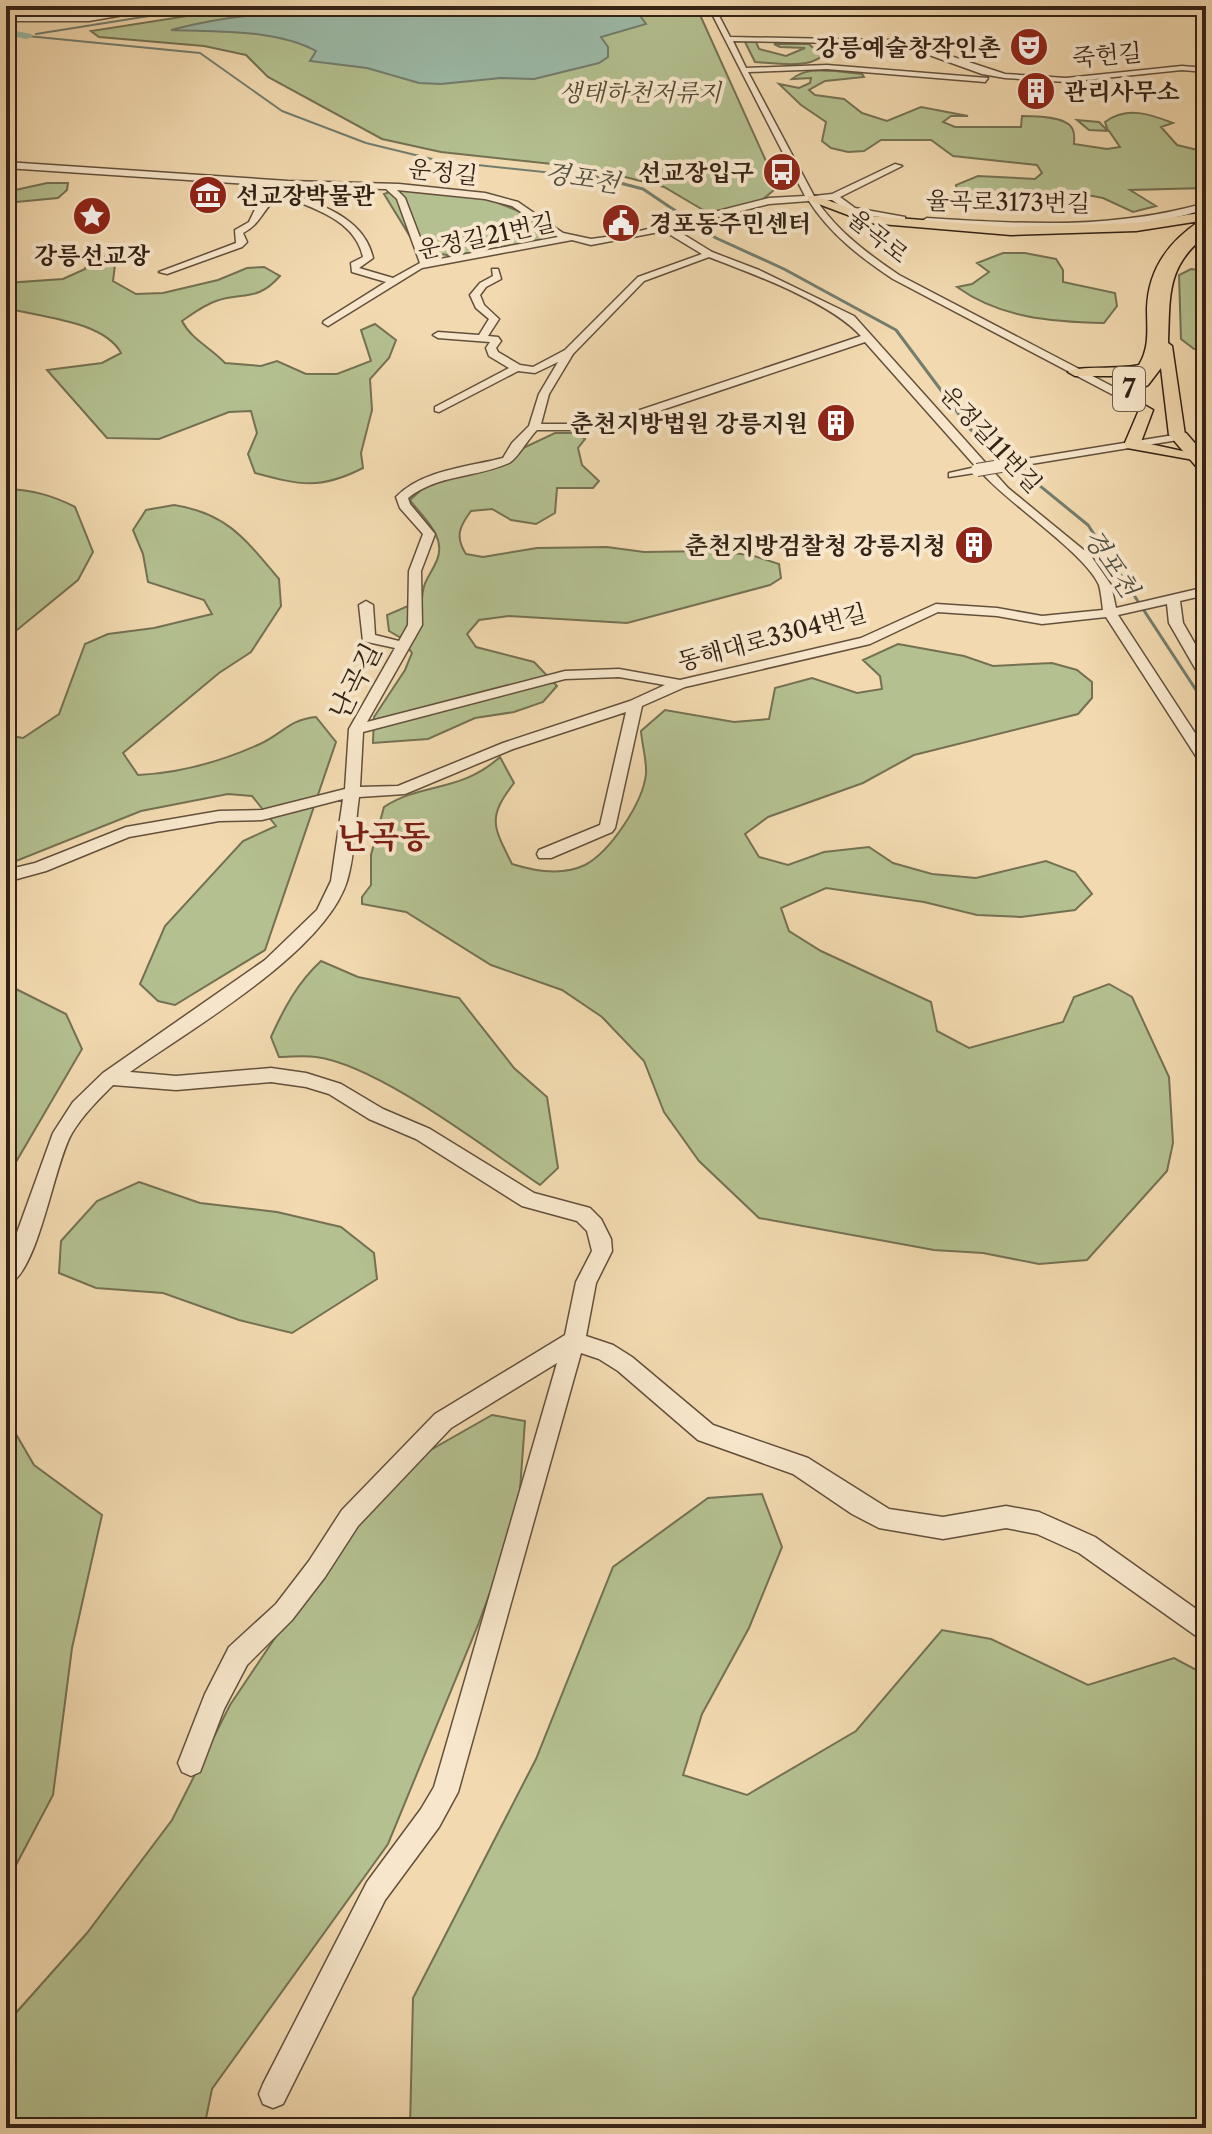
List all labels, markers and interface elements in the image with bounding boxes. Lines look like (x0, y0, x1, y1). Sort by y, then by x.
theatre icon: 강릉예술창작인촌 (1008, 26, 1050, 68)
place label: 강릉예술창작인촌 (816, 33, 1001, 62)
street label: 죽헌길 (1071, 38, 1143, 72)
building icon: 관리사무소 (1015, 70, 1057, 112)
place label: 관리사무소 (1064, 77, 1180, 106)
park label: 생태하천저류지 (559, 78, 723, 107)
bus stop icon: 선교장입구 (761, 151, 803, 193)
street label: 운정길 (407, 154, 479, 190)
water label: 경포천 (542, 156, 624, 200)
place label: 선교장입구 (638, 158, 754, 187)
museum icon: 선교장박물관 (187, 174, 229, 216)
place label: 선교장박물관 (236, 181, 375, 210)
street label: 율곡로3173번길 (926, 186, 1090, 218)
place icon: 강릉선교장 (71, 195, 113, 237)
public building icon: 경포동주민센터 (600, 202, 642, 244)
street label: 율곡로 (842, 203, 914, 269)
street label: 운정길21번길 (415, 207, 557, 265)
place label: 경포동주민센터 (649, 209, 811, 238)
place label: 강릉선교장 (34, 241, 151, 270)
road number: 7 (1113, 367, 1145, 411)
street label: 운정길11번길 (934, 379, 1048, 499)
building icon: 춘천지방법원 강릉지원 (815, 402, 857, 444)
place label: 춘천지방법원 강릉지원 (570, 409, 808, 438)
water label: 경포천 (1077, 523, 1146, 605)
building icon: 춘천지방검찰청 강릉지청 (953, 524, 995, 566)
place label: 춘천지방검찰청 강릉지청 (685, 531, 946, 560)
street label: 동해대로3304번길 (674, 598, 870, 676)
street label: 난곡길 (321, 637, 389, 725)
district label: 난곡동 (338, 817, 430, 856)

